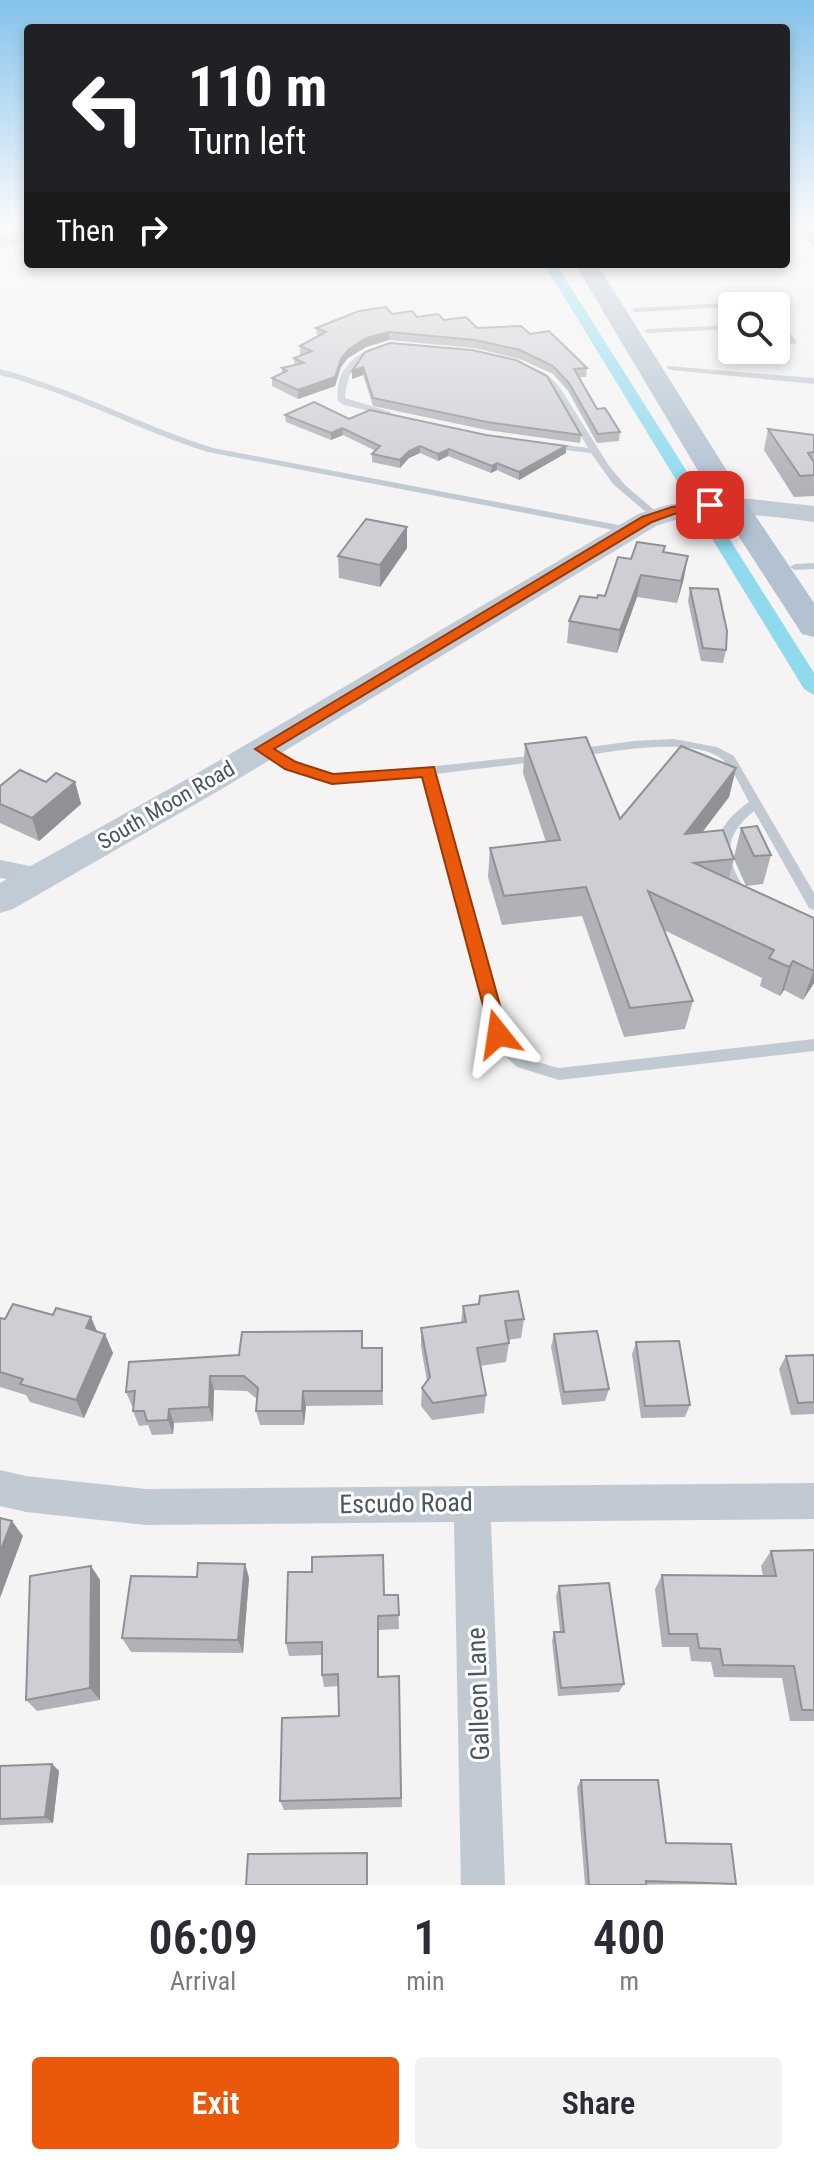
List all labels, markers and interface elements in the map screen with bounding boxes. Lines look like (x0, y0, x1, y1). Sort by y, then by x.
text: 110 m (188, 54, 327, 120)
icon: left (56, 56, 160, 160)
text: Turn left (188, 121, 306, 163)
icon: right (131, 208, 175, 252)
text: Then (56, 213, 115, 248)
map controls (718, 292, 790, 364)
button: search (718, 292, 790, 364)
pin (676, 471, 744, 539)
icon: arrive (688, 483, 732, 527)
street label: South Moon Road (93, 756, 239, 854)
position arrow (456, 992, 540, 1076)
street label: Escudo Road (339, 1487, 473, 1519)
street label: Galleon Lane (461, 1627, 495, 1761)
text: 06:09 (149, 1909, 258, 1966)
text: 1 (413, 1909, 437, 1966)
text: 400 (593, 1909, 665, 1966)
text: Arrival (170, 1966, 236, 1996)
text: min (406, 1966, 444, 1996)
text: m (619, 1966, 639, 1996)
button: Exit (32, 2057, 399, 2149)
button: Share (415, 2057, 782, 2149)

